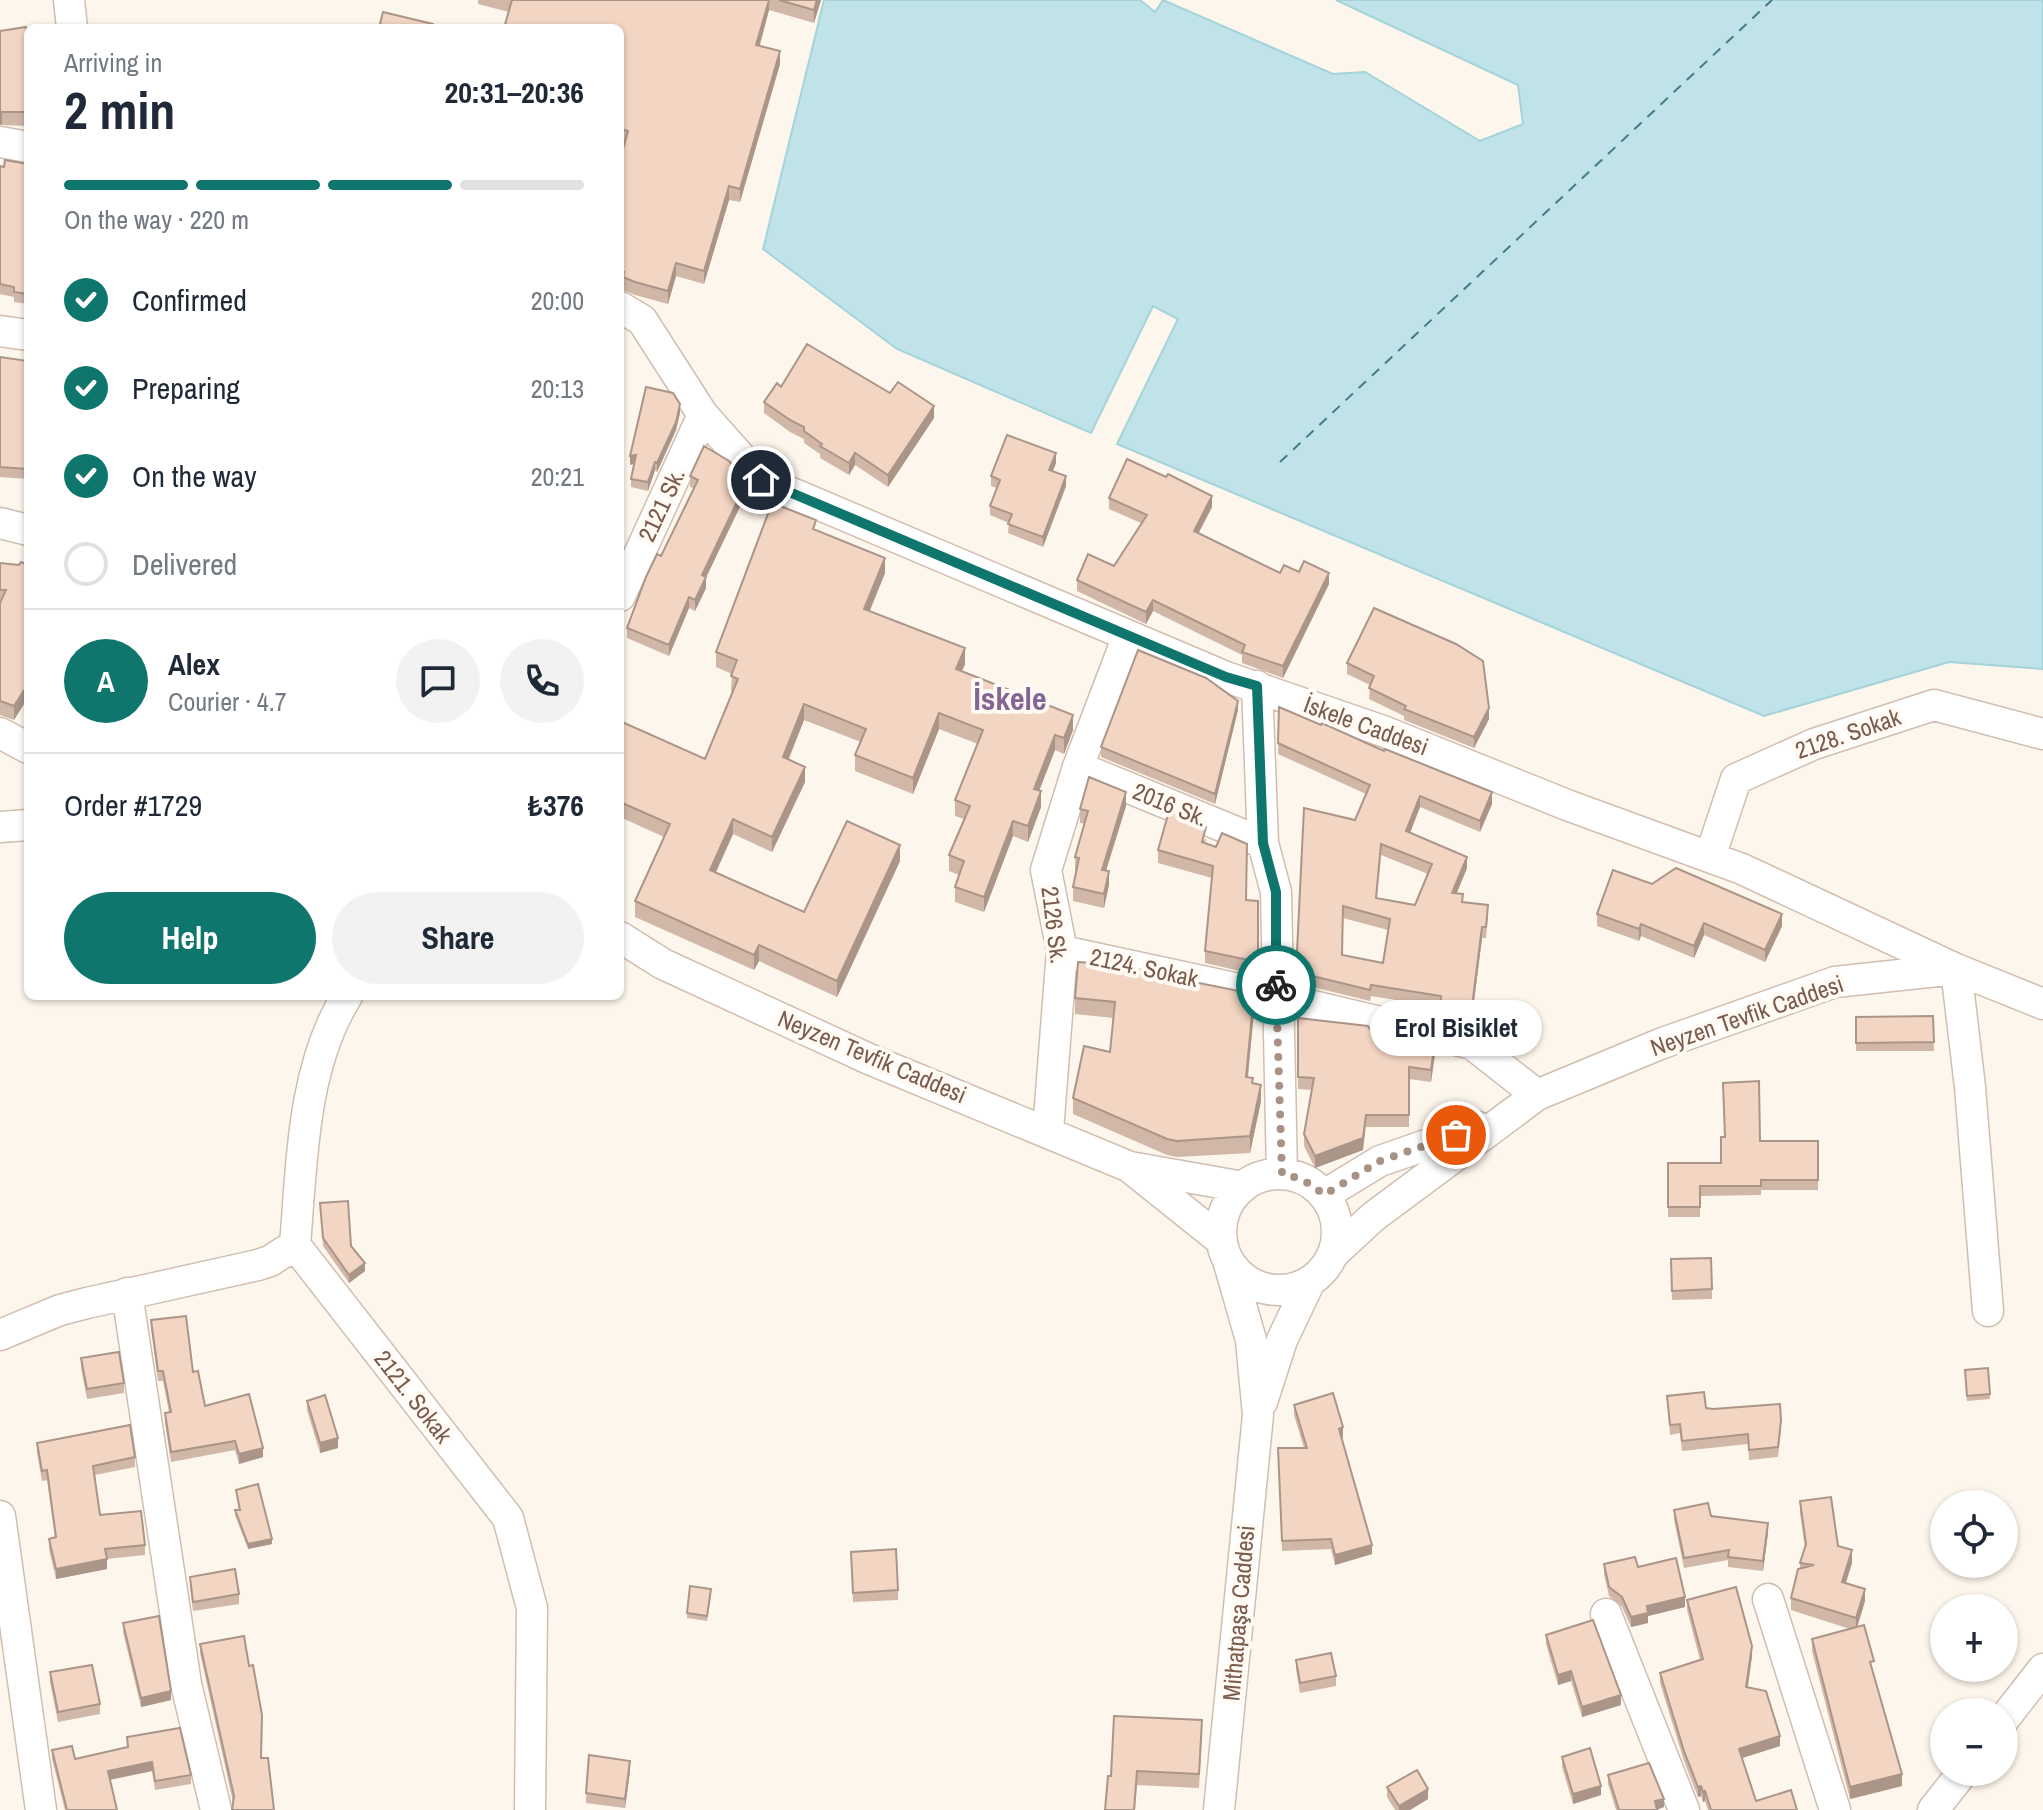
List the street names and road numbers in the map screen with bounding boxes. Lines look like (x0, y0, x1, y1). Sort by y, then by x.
street label: 2121 Sk. (630, 463, 692, 547)
street label: İskele Caddesi (1300, 688, 1433, 762)
street label: 2128. Sokak (1791, 700, 1905, 766)
street label: 2016 Sk. (1128, 775, 1212, 833)
street label: 2126 Sk. (1034, 884, 1076, 965)
street label: 2124. Sokak (1087, 940, 1201, 994)
street label: Neyzen Tevfik Caddesi (1646, 967, 1847, 1063)
street label: Neyzen Tevfik Caddesi (773, 1002, 972, 1110)
street label: 2121. Sokak (367, 1343, 460, 1449)
street label: Mithatpaşa Caddesi (1214, 1524, 1262, 1702)

